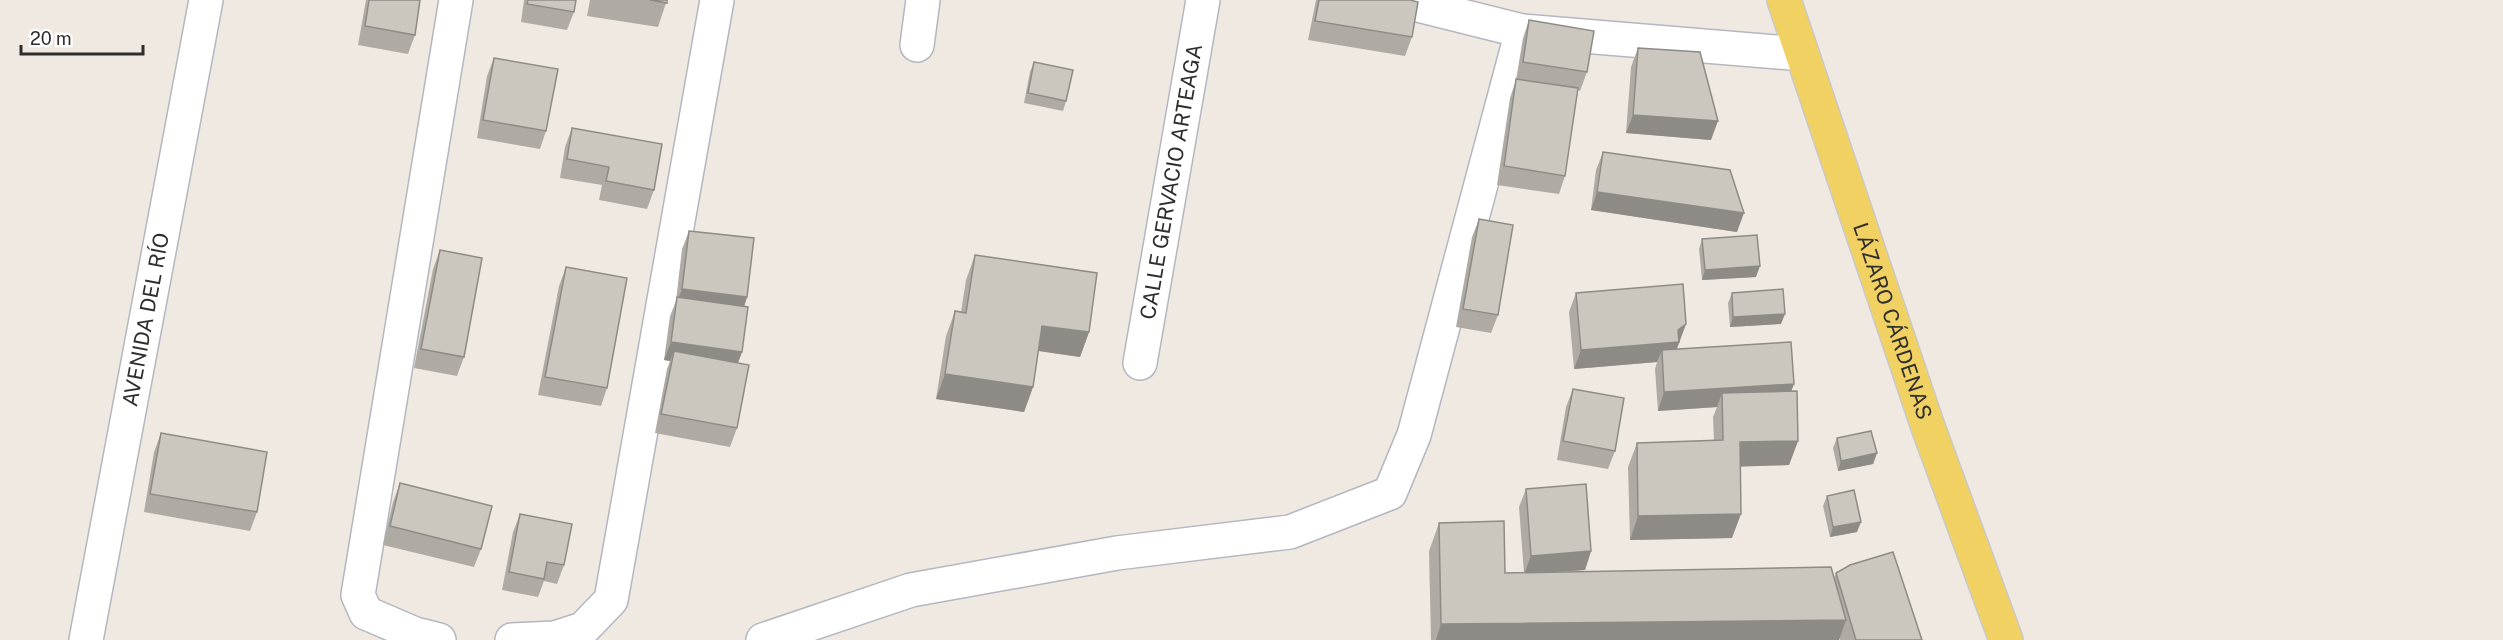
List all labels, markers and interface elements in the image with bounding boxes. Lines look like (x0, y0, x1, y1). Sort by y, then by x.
scale bar (21, 18, 142, 56)
text: 20 m (30, 28, 72, 49)
street label: CALLE GERVACIO ARTEAGA (1135, 42, 1207, 321)
street label: LÁZARO CÁRDENAS (1848, 219, 1938, 423)
street label: AVENIDA DEL RÍO (117, 231, 174, 408)

